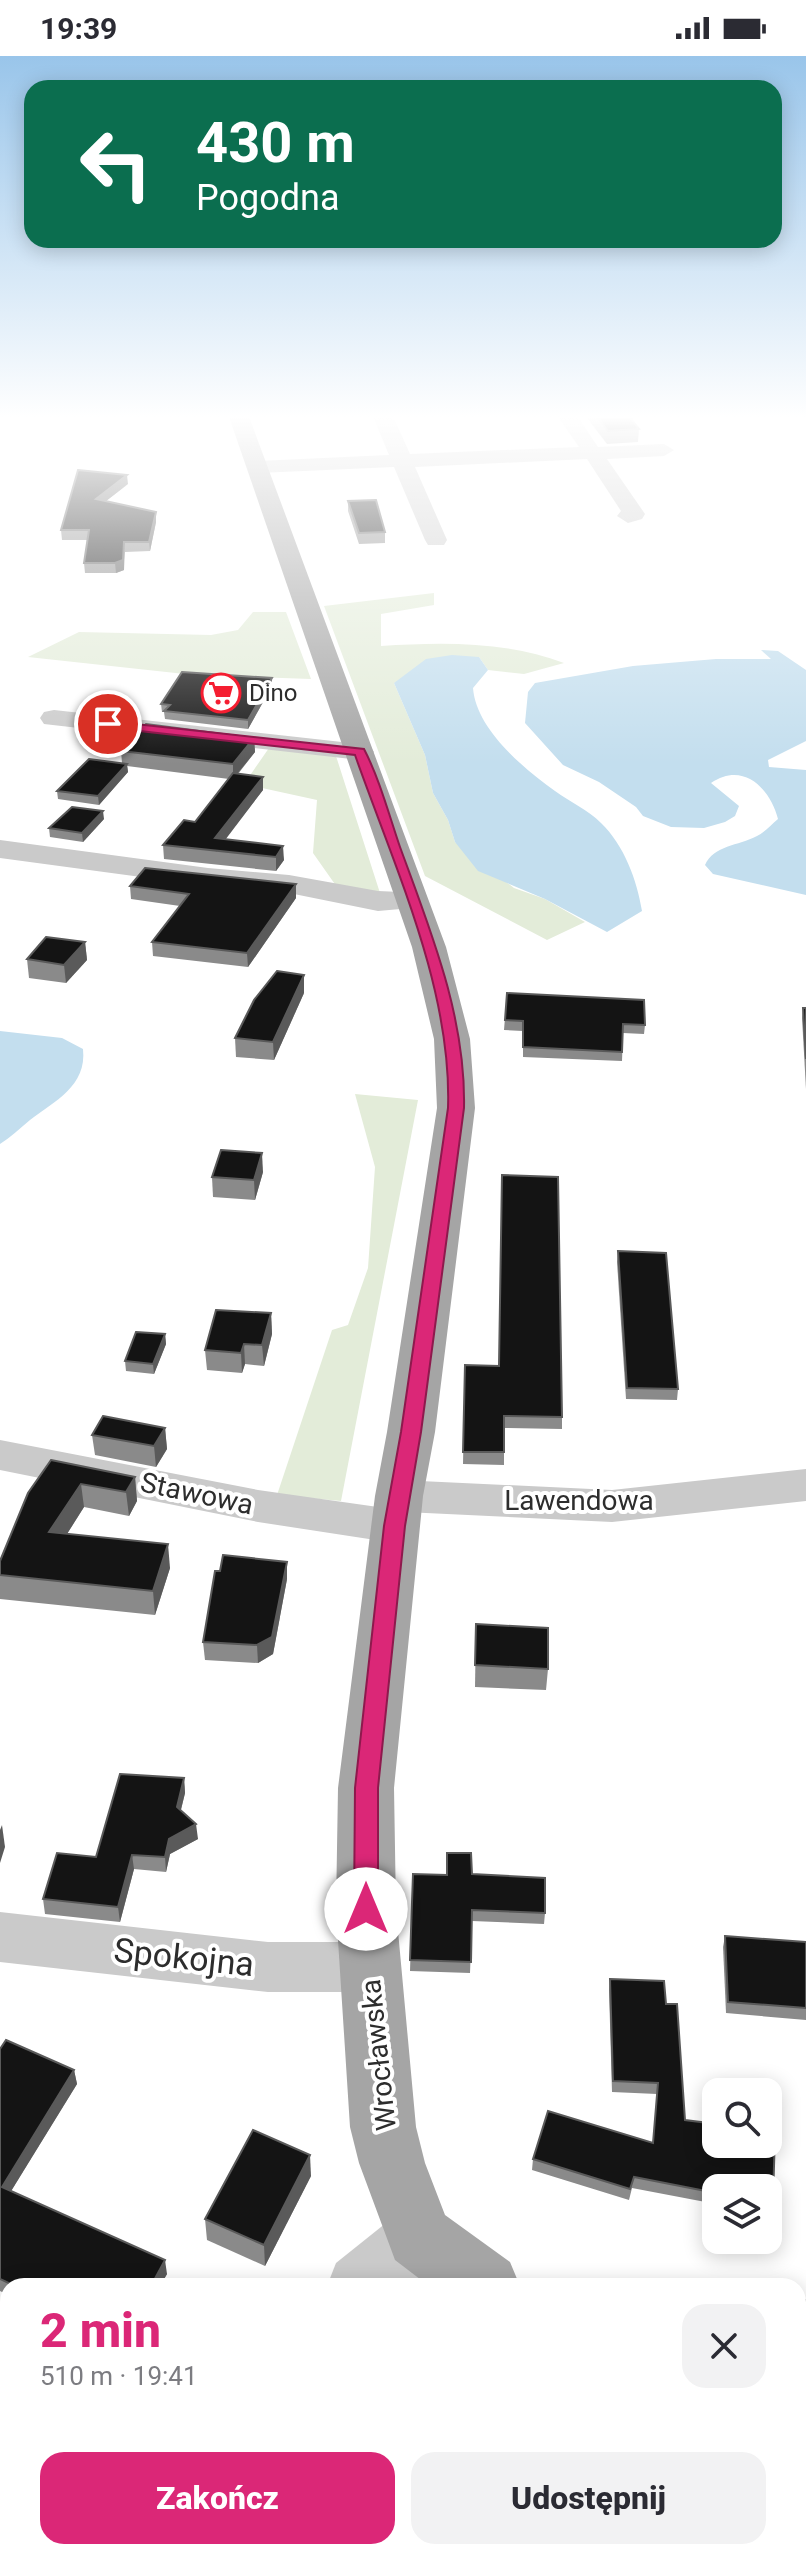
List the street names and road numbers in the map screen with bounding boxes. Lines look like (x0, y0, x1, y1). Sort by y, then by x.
street label: Stawowa (138, 1465, 256, 1522)
street label: Lawendowa (504, 1484, 654, 1517)
street label: Spokojna (112, 1930, 256, 1984)
street label: Wrocławska (354, 1978, 403, 2132)

